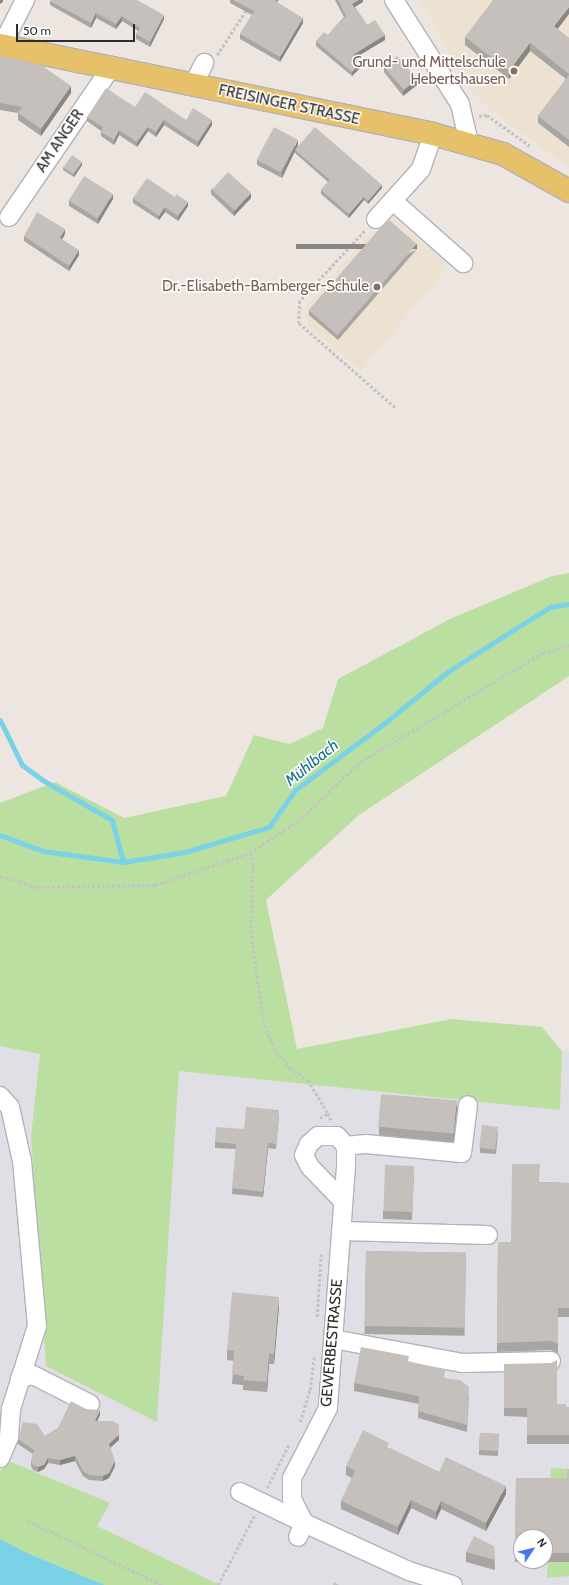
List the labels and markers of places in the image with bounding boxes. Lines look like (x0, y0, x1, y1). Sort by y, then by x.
place label: Grund- und Mittelschule Hebertshausen (352, 53, 506, 88)
marker: Grund- und Mittelschule Hebertshausen (509, 66, 519, 76)
place label: Dr.-Elisabeth-Bamberger-Schule (162, 278, 369, 296)
marker: Dr.-Elisabeth-Bamberger-Schule (372, 282, 382, 292)

